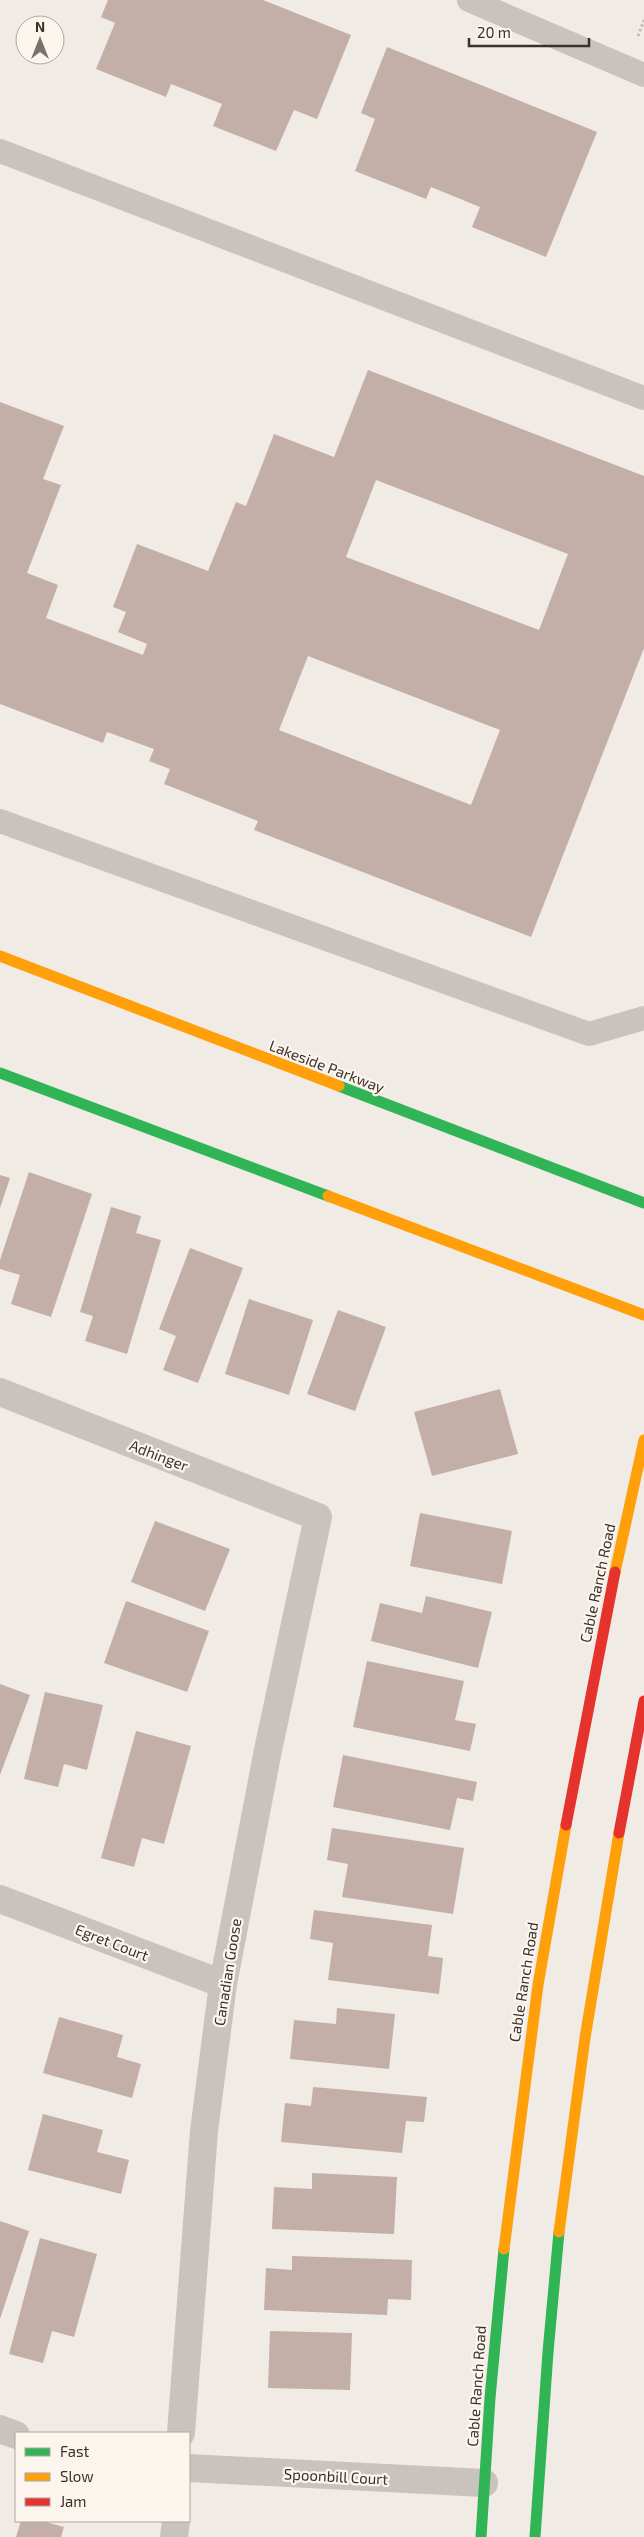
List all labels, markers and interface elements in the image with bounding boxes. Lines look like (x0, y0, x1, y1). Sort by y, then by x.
north arrow (15, 15, 65, 65)
scale bar (469, 15, 589, 47)
text: N (35, 18, 45, 35)
text: 20 m (477, 23, 511, 41)
street label: Lakeside Parkway (267, 1036, 387, 1096)
street label: Adhinger (127, 1436, 191, 1474)
street label: Cable Ranch Road (576, 1522, 618, 1644)
street label: Canadian Goose (210, 1917, 244, 2027)
street label: Egret Court (73, 1920, 151, 1964)
street label: Cable Ranch Road (505, 1921, 541, 2043)
street label: Cable Ranch Road (463, 2325, 489, 2447)
legend (15, 2432, 190, 2522)
text: Fast (60, 2442, 90, 2460)
street label: Spoonbill Court (283, 2464, 389, 2488)
text: Slow (60, 2467, 94, 2485)
text: Jam (60, 2492, 86, 2510)

